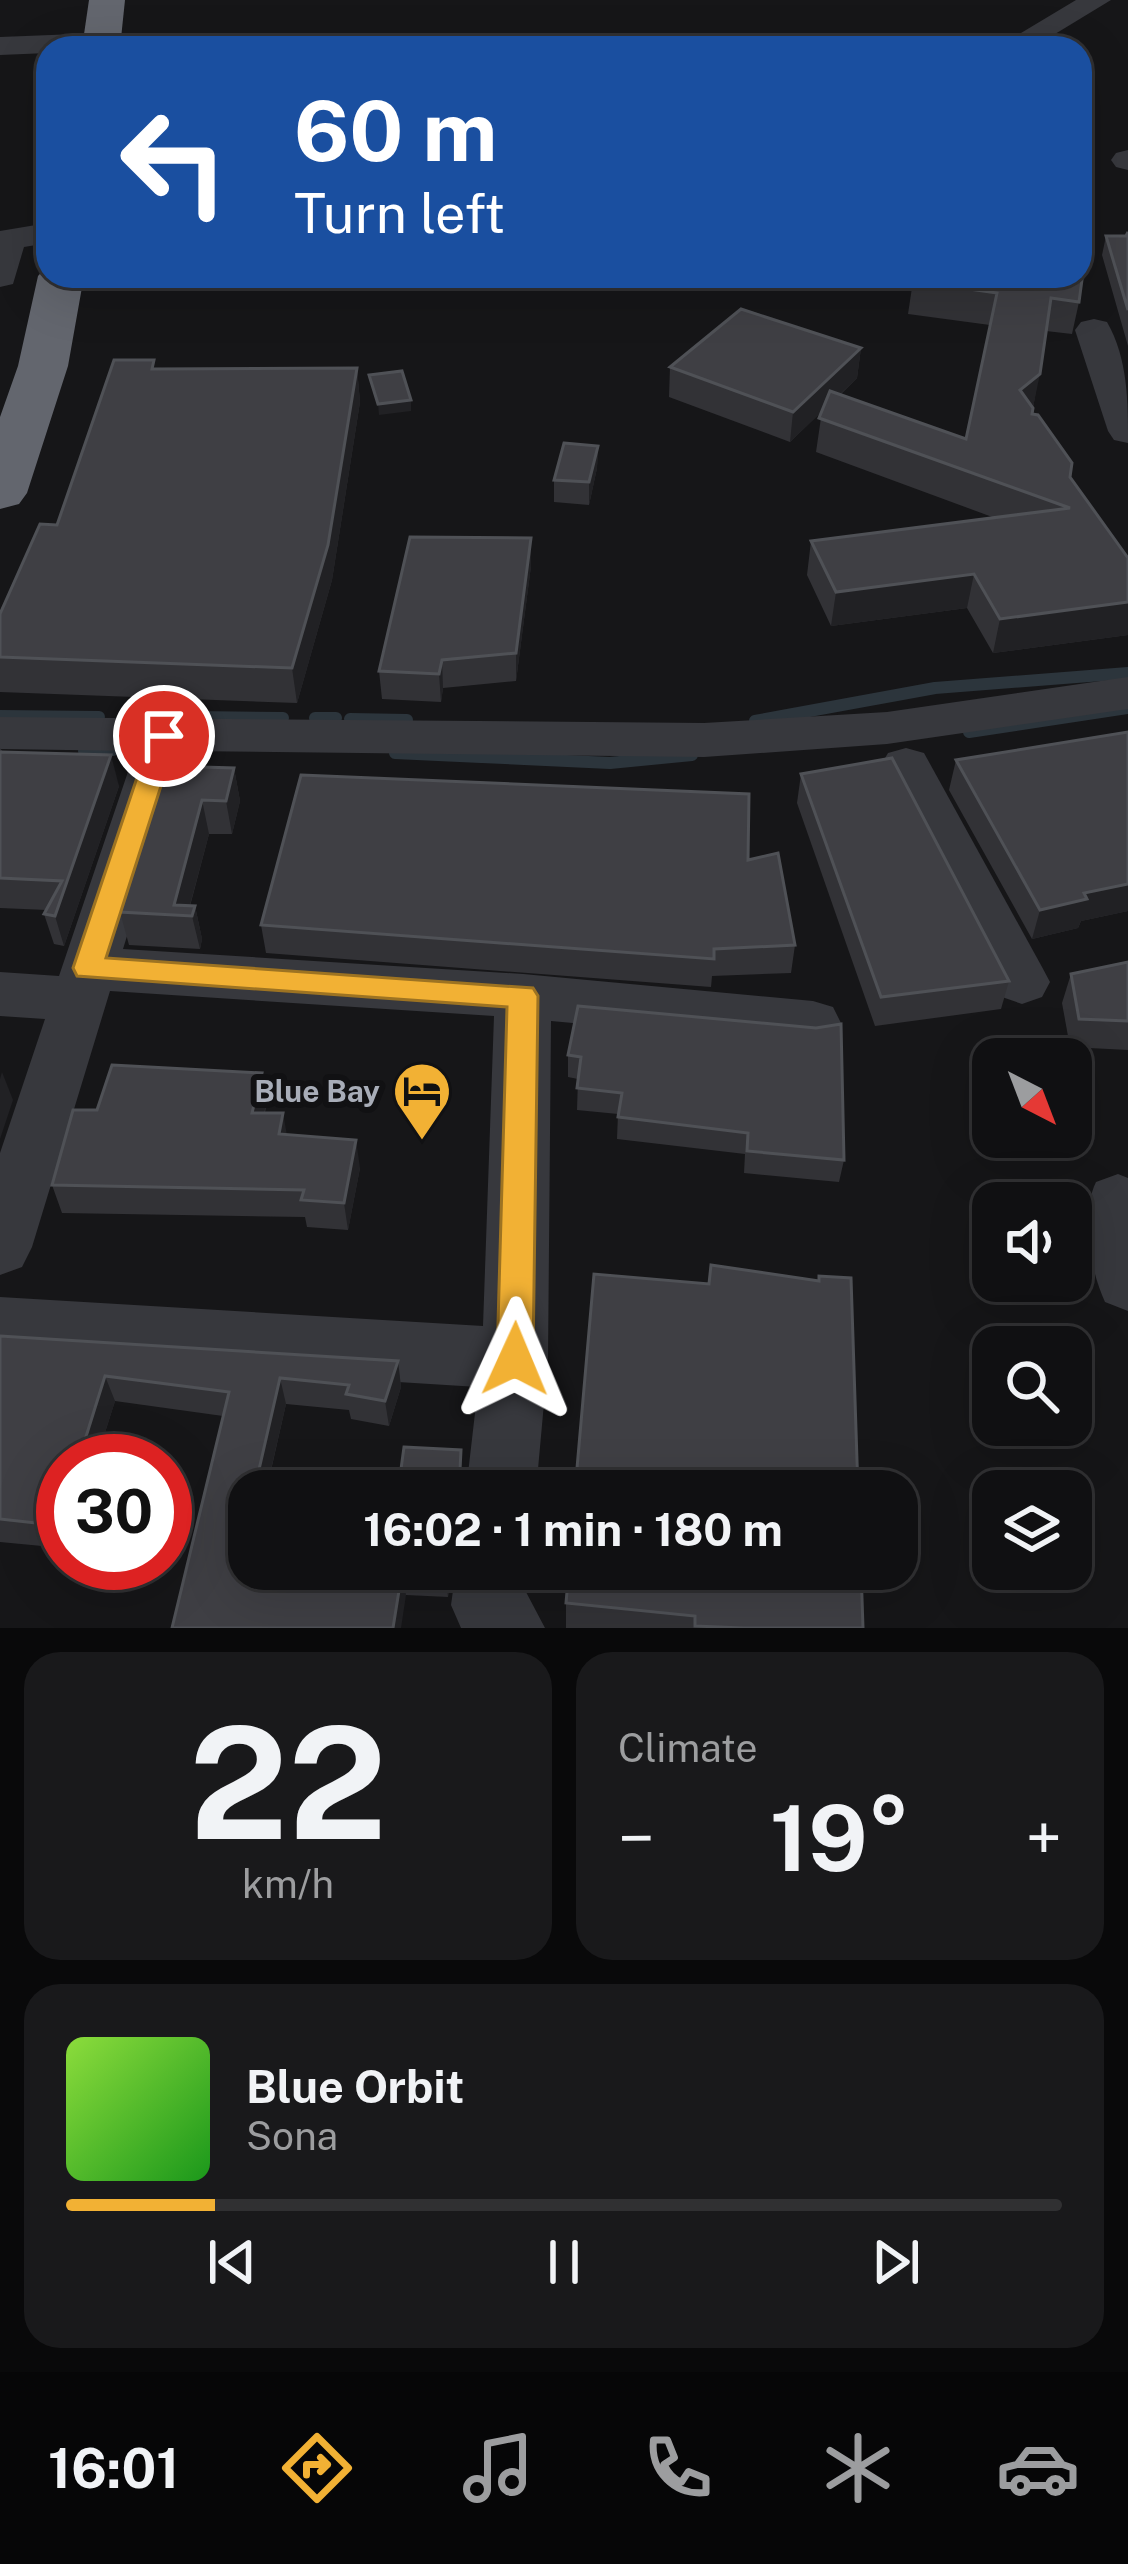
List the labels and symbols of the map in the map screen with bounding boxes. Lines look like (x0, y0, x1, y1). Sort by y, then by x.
pin (113, 685, 215, 787)
north arrow (972, 1038, 1092, 1158)
hotel icon: Blue Bay (391, 1060, 453, 1142)
place label: Blue Bay (254, 1073, 380, 1109)
position arrow (452, 1296, 578, 1422)
speed limit sign: 30 (36, 1434, 192, 1590)

